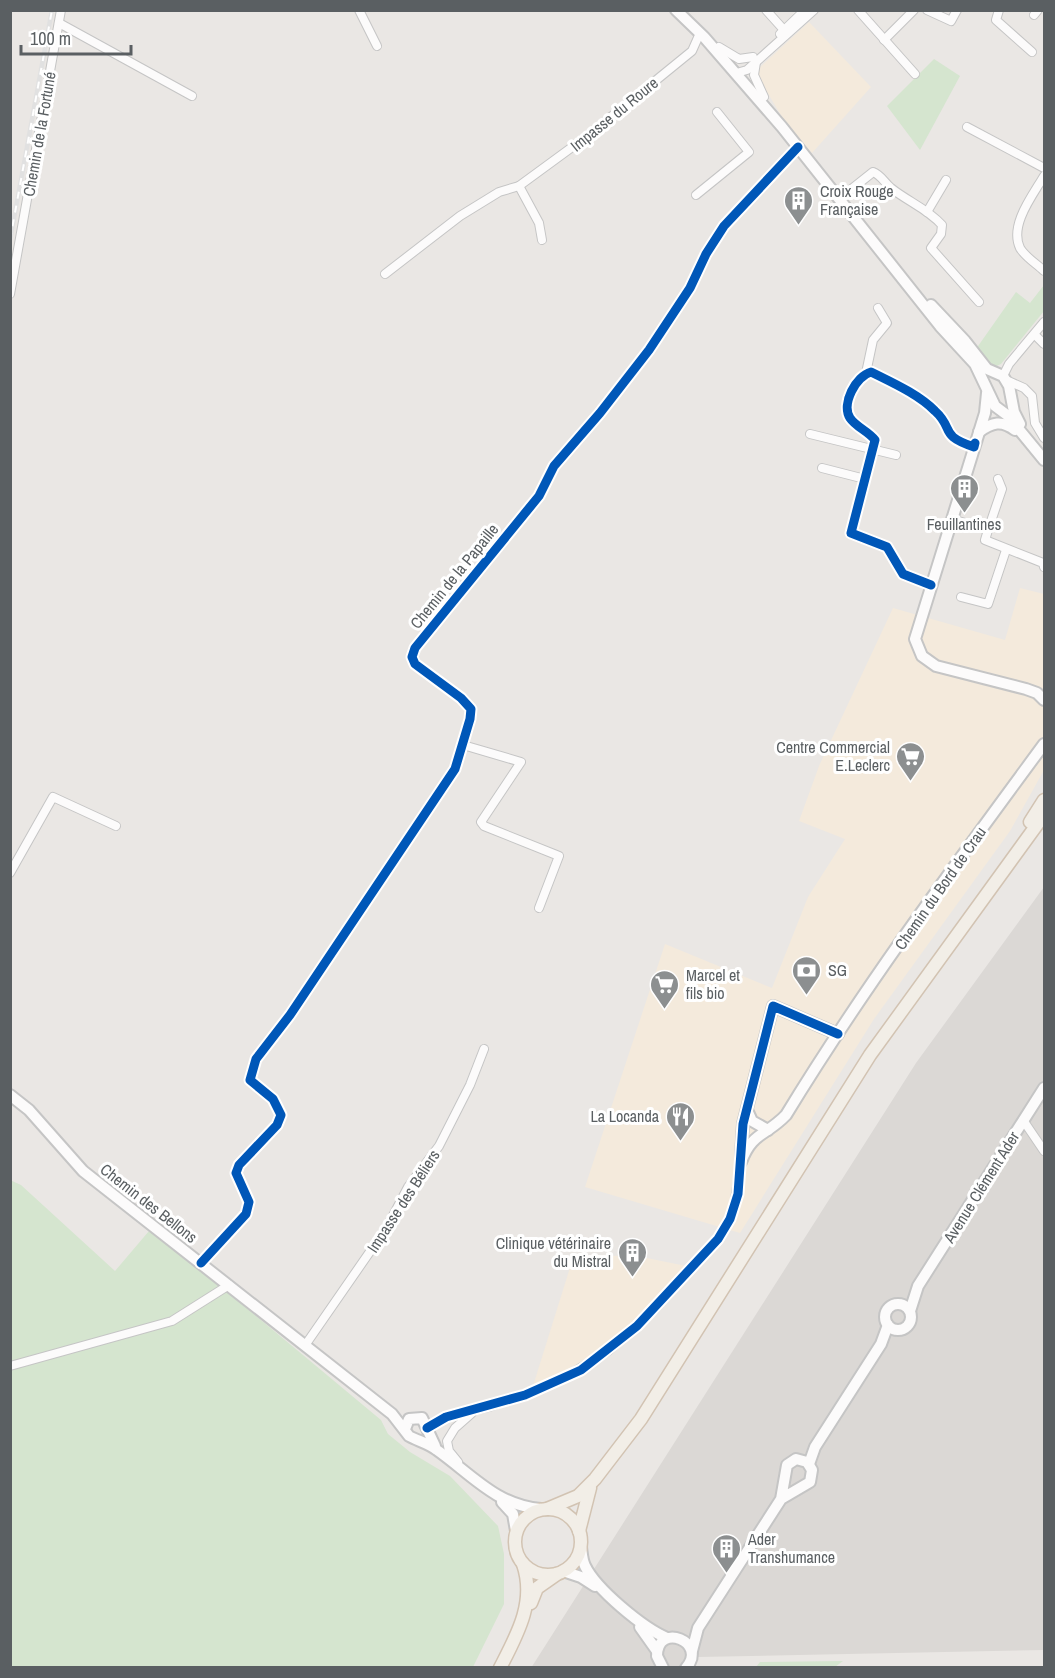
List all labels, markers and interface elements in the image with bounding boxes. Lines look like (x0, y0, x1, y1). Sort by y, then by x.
scale bar (21, 18, 130, 56)
text: 100 m (30, 26, 71, 51)
street label: Chemin de la Fortuné (17, 70, 61, 198)
street label: Impasse du Roure (565, 72, 663, 156)
place label: Croix Rouge Française (820, 180, 894, 220)
building icon: Croix Rouge Française (783, 184, 815, 226)
building icon: Feuillantines (948, 472, 980, 514)
place label: Feuillantines (927, 513, 1001, 535)
street label: Chemin de la Papaille (405, 519, 503, 633)
place label: Centre Commercial E.Leclerc (776, 736, 890, 776)
supermarket icon: Centre Commercial E.Leclerc (895, 740, 927, 782)
street label: Chemin du Bord de Crau (889, 822, 991, 954)
bank icon: SG (791, 954, 823, 996)
place label: SG (828, 959, 847, 981)
place label: Marcel et fils bio (686, 964, 740, 1004)
supermarket icon: Marcel et fils bio (649, 968, 681, 1010)
restaurant icon: La Locanda (664, 1100, 696, 1142)
place label: La Locanda (590, 1105, 660, 1127)
street label: Avenue Clément Ader (937, 1127, 1024, 1248)
street label: Impasse des Béliers (361, 1145, 445, 1257)
street label: Chemin des Bellons (96, 1158, 202, 1248)
place label: Clinique vétérinaire du Mistral (496, 1232, 611, 1272)
building icon: Clinique vétérinaire du Mistral (616, 1236, 648, 1278)
place label: Ader Transhumance (747, 1528, 835, 1568)
building icon: Ader Transhumance (711, 1532, 743, 1574)

